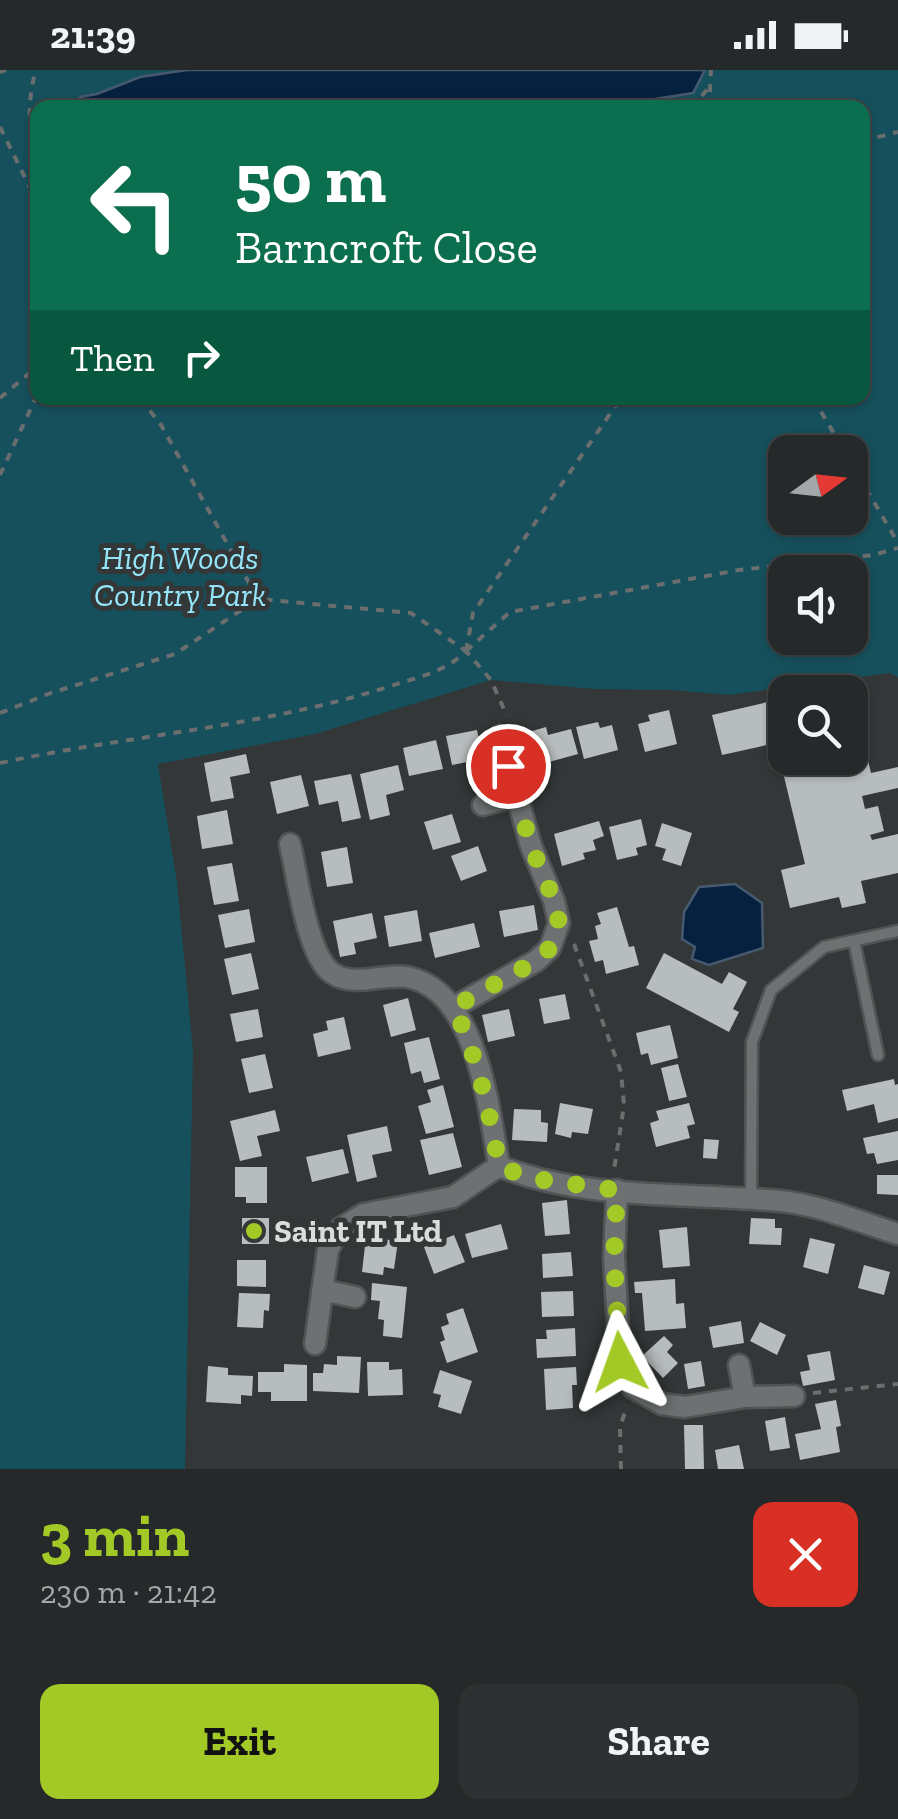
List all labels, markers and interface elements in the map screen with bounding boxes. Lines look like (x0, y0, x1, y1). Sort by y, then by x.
text: 21:39 (50, 12, 136, 58)
text: 50 m (235, 136, 386, 220)
icon: left (70, 140, 200, 270)
text: Barncroft Close (235, 221, 538, 275)
icon: right (174, 330, 229, 385)
text: Then (70, 335, 154, 381)
north arrow (768, 435, 868, 535)
map controls (768, 435, 868, 775)
park label: High Woods Country Park (94, 539, 266, 614)
button: sound (768, 555, 868, 655)
button: search (768, 675, 868, 775)
pin (466, 724, 551, 809)
icon: arrive (481, 739, 536, 794)
place label: Saint IT Ltd (274, 1212, 442, 1250)
marker: Saint IT Ltd (243, 1220, 265, 1242)
position arrow (568, 1310, 672, 1414)
text: 3 min (40, 1499, 189, 1571)
button: close (753, 1502, 858, 1607)
text: 230 m · 21:42 (40, 1573, 217, 1611)
button: Exit (40, 1684, 439, 1799)
button: Share (459, 1684, 858, 1799)

